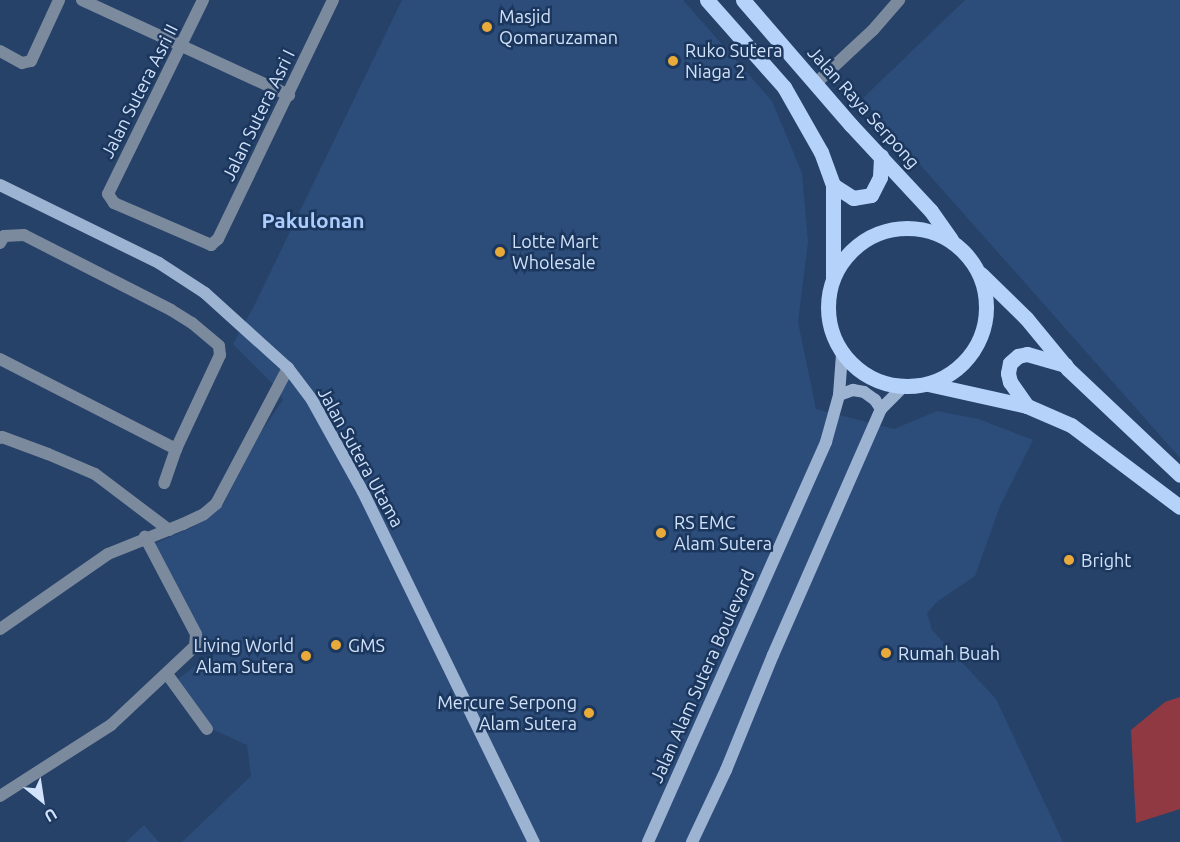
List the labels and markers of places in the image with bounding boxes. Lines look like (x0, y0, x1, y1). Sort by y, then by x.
place label: Masjid Qomaruzaman (499, 6, 618, 48)
marker: Masjid Qomaruzaman (480, 20, 494, 34)
place label: Ruko Sutera Niaga 2 (685, 40, 783, 82)
marker: Ruko Sutera Niaga 2 (666, 54, 680, 68)
place label: Lotte Mart Wholesale (512, 231, 599, 274)
marker: Lotte Mart Wholesale (493, 245, 507, 259)
place label: RS EMC Alam Sutera (674, 512, 772, 554)
marker: RS EMC Alam Sutera (652, 524, 670, 542)
place label: Bright (1081, 549, 1131, 571)
marker: Bright (1062, 553, 1076, 567)
place label: GMS (348, 634, 385, 656)
place label: Living World Alam Sutera (194, 635, 294, 678)
marker: GMS (329, 638, 343, 652)
place label: Rumah Buah (898, 642, 1000, 664)
marker: Rumah Buah (879, 646, 893, 660)
marker: Living World Alam Sutera (299, 649, 313, 663)
place label: Mercure Serpong Alam Sutera (437, 692, 577, 734)
marker: Mercure Serpong Alam Sutera (582, 706, 596, 720)

